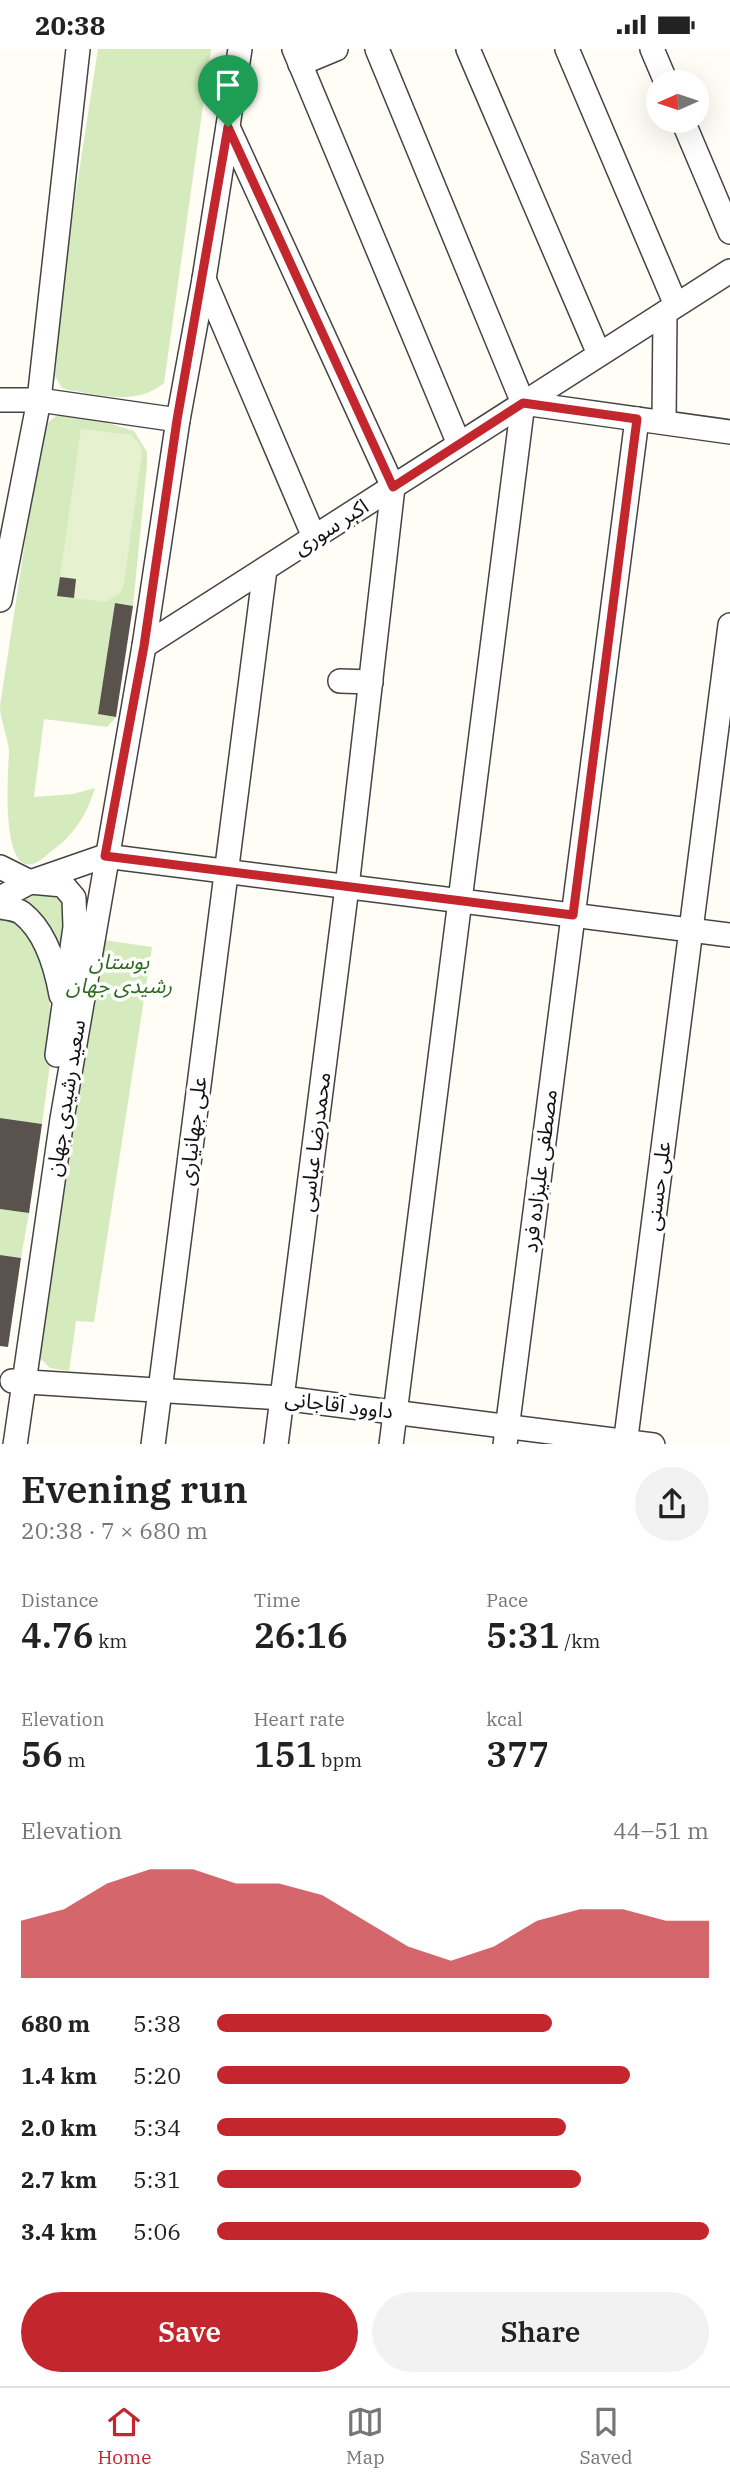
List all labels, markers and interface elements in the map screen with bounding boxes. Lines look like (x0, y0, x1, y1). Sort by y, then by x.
text: 20:38 (35, 8, 105, 42)
pin (198, 55, 258, 127)
icon: arrive (209, 66, 247, 104)
north arrow (646, 70, 709, 133)
map controls (646, 70, 709, 133)
street label: اکبر سوری (288, 492, 373, 561)
park label: بوستان رشیدی جهان (66, 947, 173, 999)
street label: سعید رشیدی جهان (39, 1018, 91, 1178)
street label: محمدرضا عباسی (292, 1070, 336, 1213)
street label: علی جهانیاری (171, 1075, 213, 1187)
street label: مصطفی علیزاده فرد (515, 1088, 563, 1254)
street label: علی حسنی (638, 1139, 676, 1232)
street label: داوود آقاجانی (283, 1383, 395, 1425)
text: Evening run (21, 1464, 248, 1513)
button: share (635, 1467, 709, 1541)
text: 20:38 · 7 × 680 m (21, 1515, 208, 1545)
text: Distance (21, 1588, 99, 1612)
text: Time (254, 1588, 300, 1612)
text: Pace (486, 1588, 528, 1612)
text: 4.76 (21, 1612, 94, 1658)
text: 26:16 (254, 1612, 348, 1658)
text: 5:31 (486, 1612, 560, 1658)
text: km (94, 1629, 127, 1653)
text: /km (560, 1629, 600, 1653)
text: Elevation (21, 1707, 105, 1731)
text: Heart rate (254, 1707, 345, 1731)
text: kcal (486, 1707, 523, 1731)
text: 56 (21, 1731, 63, 1777)
text: 151 (254, 1731, 317, 1777)
text: 377 (486, 1731, 549, 1777)
text: m (63, 1748, 86, 1772)
text: bpm (317, 1748, 362, 1772)
text: Elevation (21, 1815, 122, 1845)
text: 44–51 m (613, 1815, 709, 1845)
text: 680 m (21, 2008, 90, 2038)
text: 5:38 (133, 2008, 181, 2038)
text: 1.4 km (21, 2060, 97, 2090)
text: 5:20 (133, 2060, 181, 2090)
text: 2.0 km (21, 2112, 97, 2142)
text: 5:34 (133, 2112, 181, 2142)
text: 2.7 km (21, 2164, 97, 2194)
text: 5:31 (133, 2164, 181, 2194)
text: 3.4 km (21, 2216, 97, 2246)
text: 5:06 (133, 2216, 181, 2246)
button: Save (21, 2292, 358, 2372)
button: Share (372, 2292, 709, 2372)
tab: Home (97, 2403, 151, 2469)
tab: Map (346, 2403, 385, 2469)
tab: Saved (579, 2403, 633, 2469)

